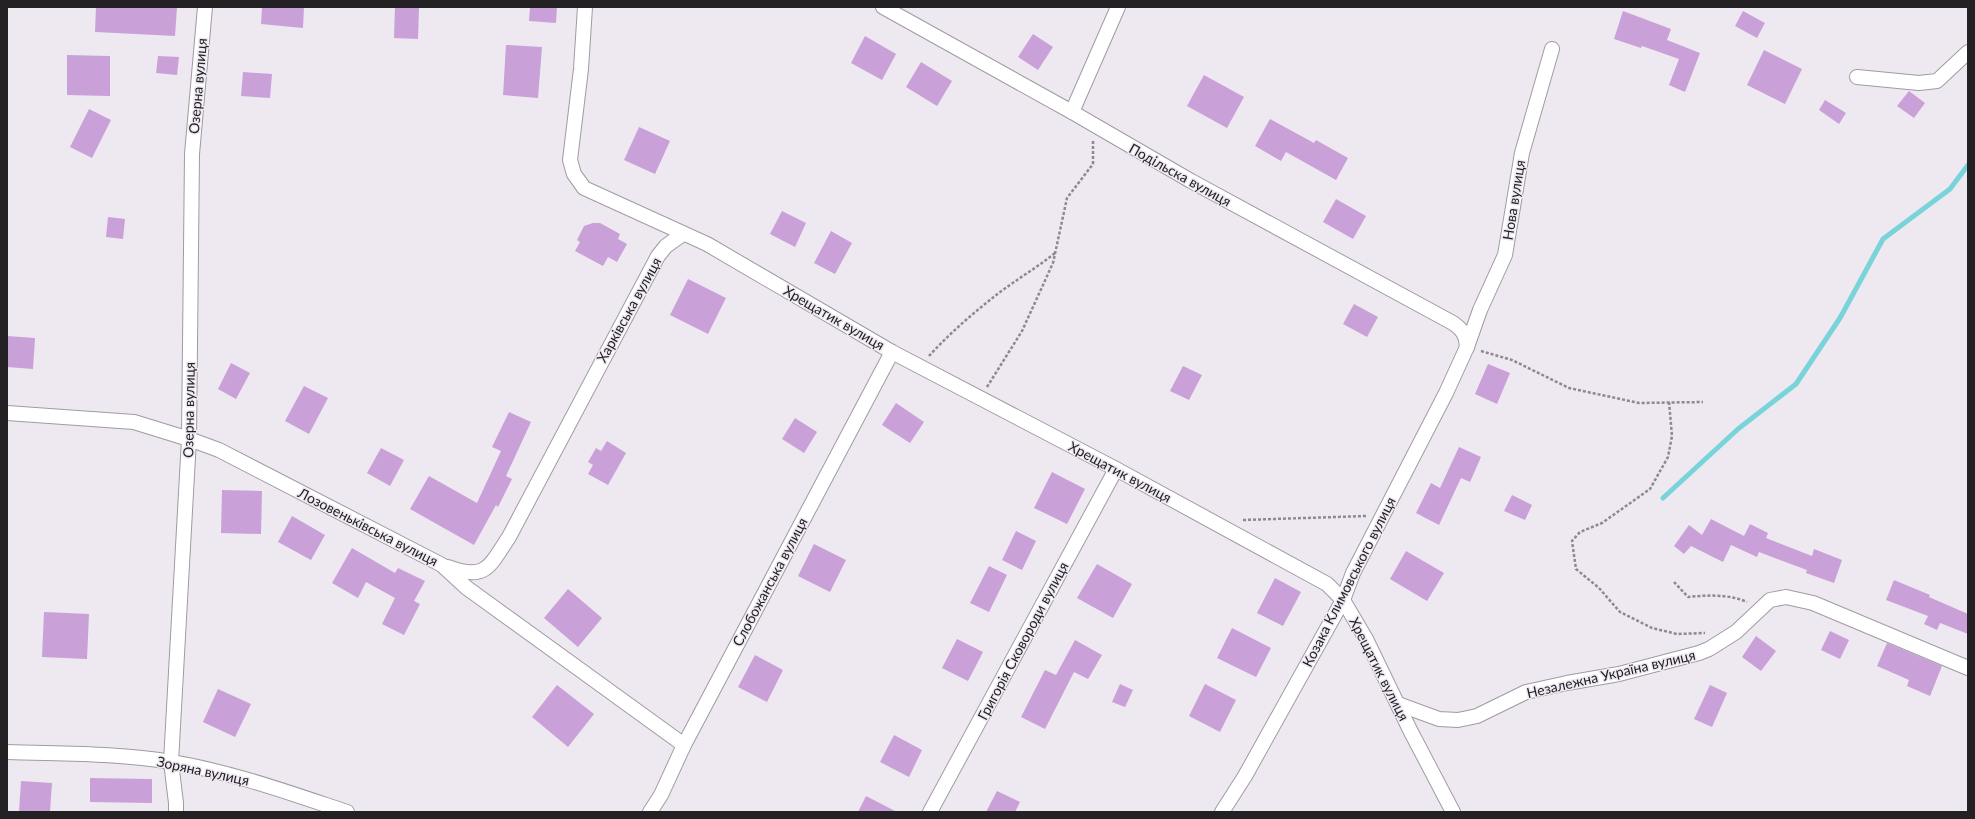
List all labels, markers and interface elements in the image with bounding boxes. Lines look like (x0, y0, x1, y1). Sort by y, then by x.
street label: Озерна вулиця (185, 37, 210, 134)
street label: Подільска вулиця (1126, 139, 1234, 210)
street label: Нова вулиця (1499, 159, 1528, 241)
street label: Харківська вулиця (593, 254, 664, 365)
street label: Хрещатик вулиця (781, 282, 888, 353)
street label: Озерна вулиця (179, 362, 198, 458)
street label: Хрещатик вулиця (1066, 437, 1175, 506)
street label: Лозовеньківська вулиця (295, 483, 441, 569)
street label: Козака Климовського вулиця (1298, 494, 1399, 670)
street label: Слобожанська вулиця (728, 514, 811, 649)
street label: Григорія Сковороди вулиця (974, 559, 1072, 723)
street label: Хрещатик вулиця (1346, 614, 1413, 723)
street label: Незалежна Україна вулиця (1525, 646, 1697, 701)
street label: Зоряна вулиця (155, 752, 251, 789)

